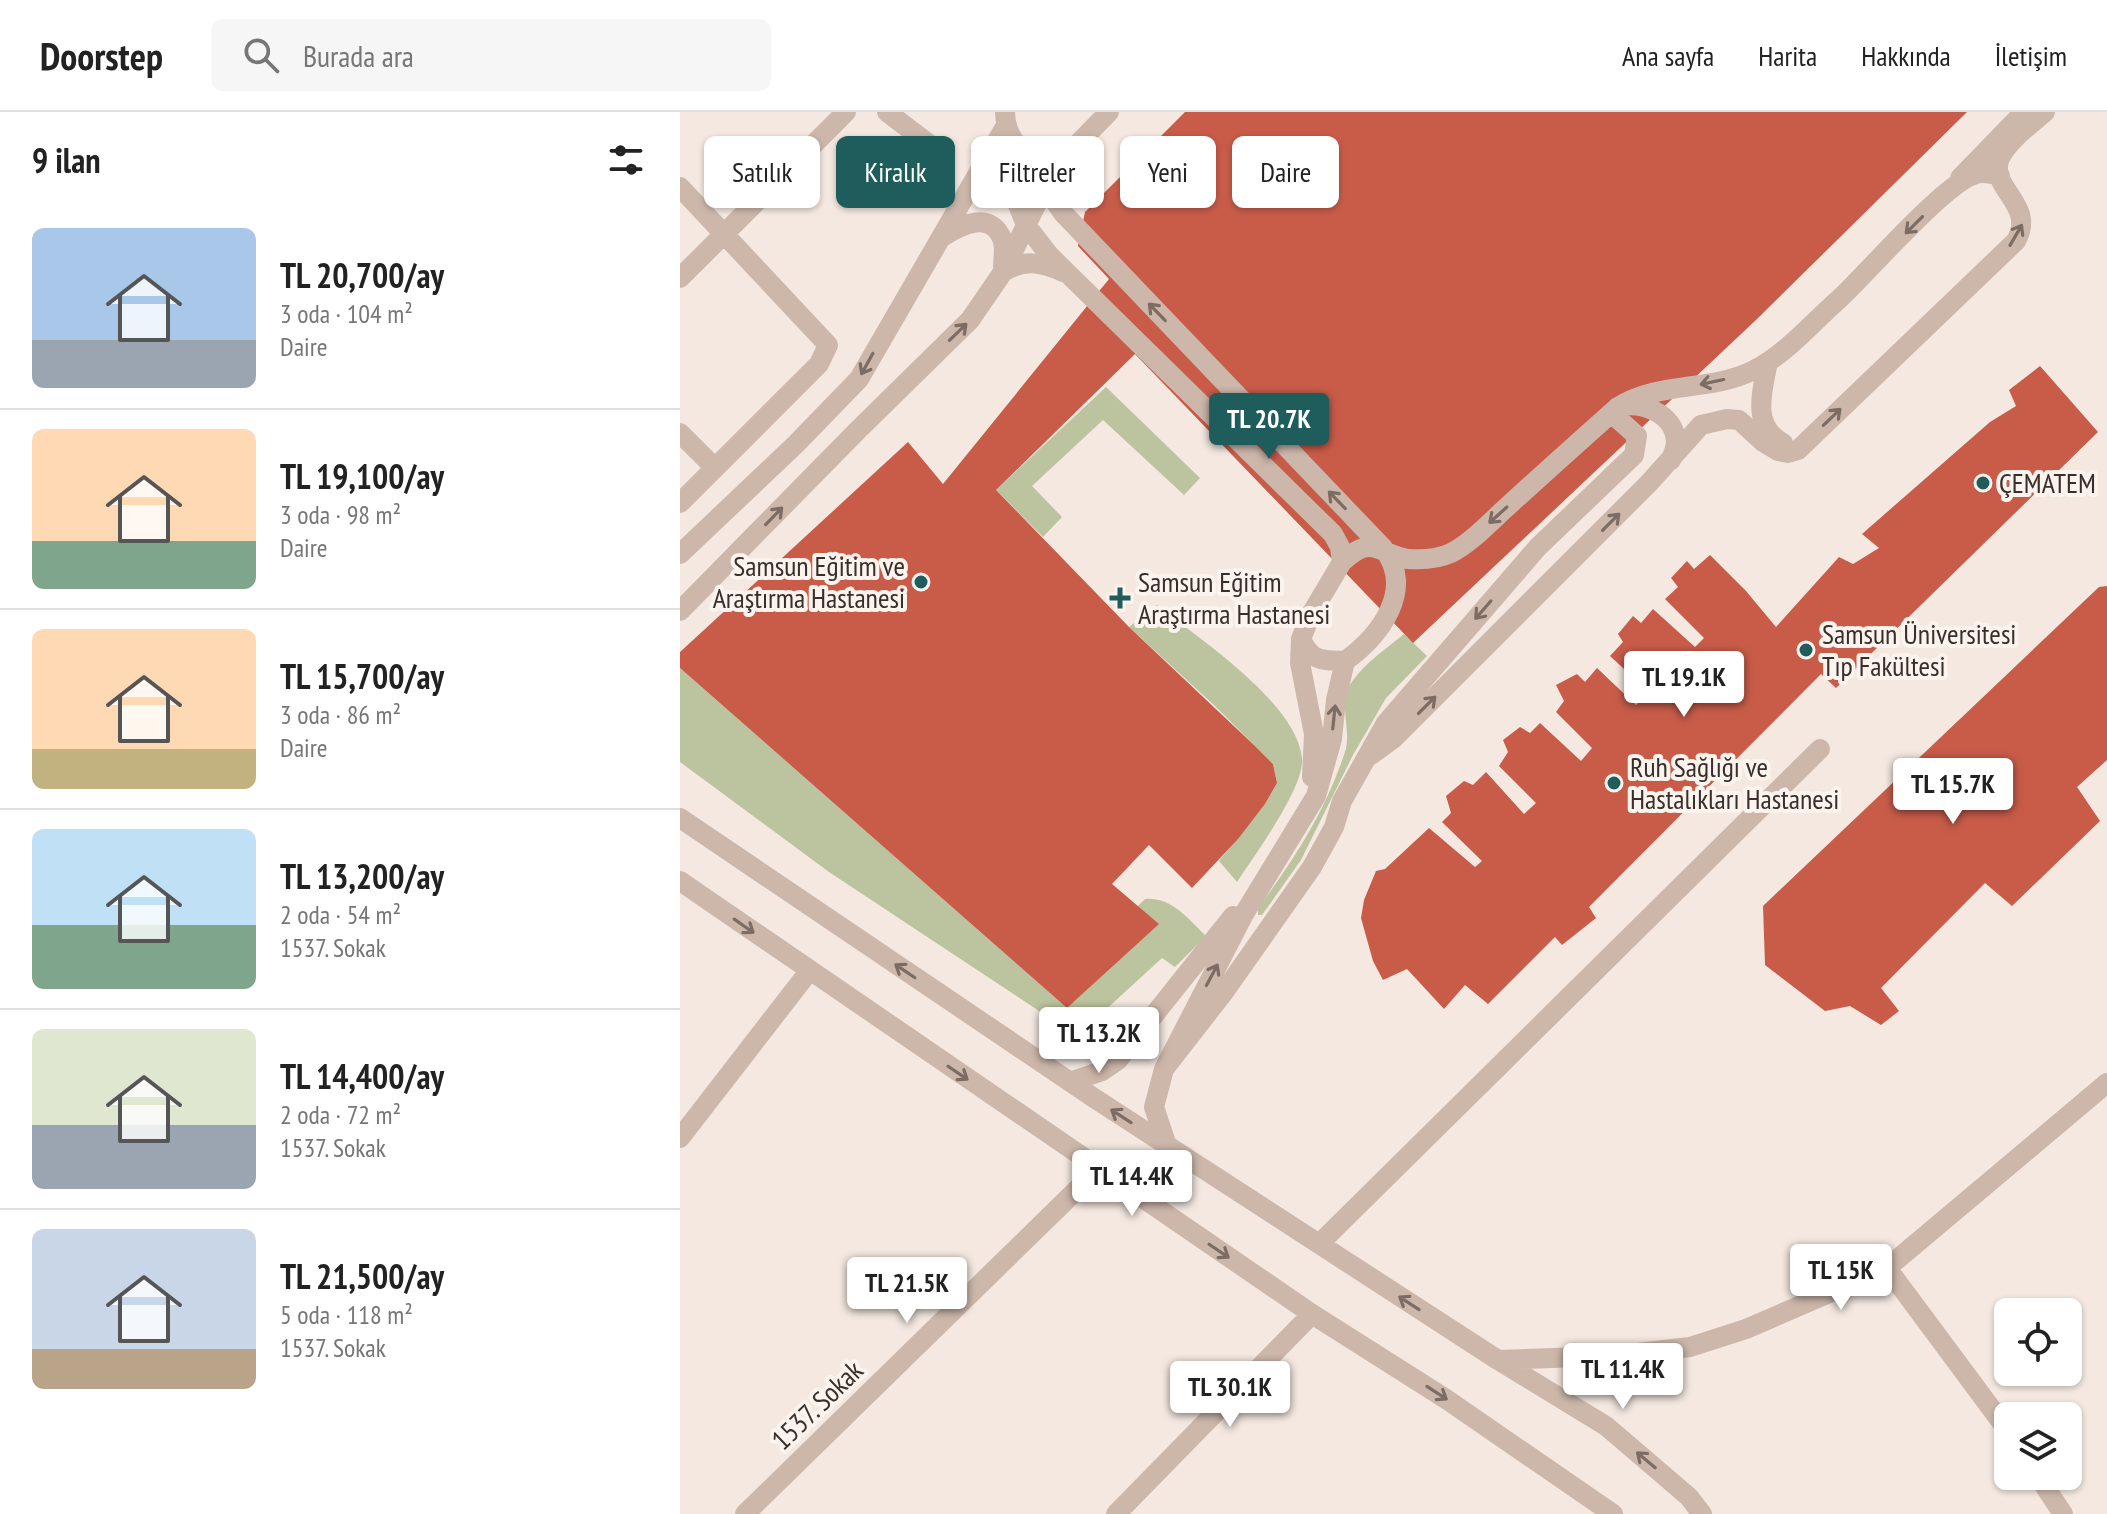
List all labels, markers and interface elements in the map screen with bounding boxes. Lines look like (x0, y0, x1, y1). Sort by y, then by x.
search box (211, 19, 771, 91)
text: Doorstep (40, 31, 163, 80)
icon: search (239, 33, 283, 77)
text: Burada ara (303, 36, 414, 75)
text: Ana sayfa (1622, 37, 1714, 74)
text: Harita (1758, 37, 1817, 74)
text: Hakkında (1861, 37, 1951, 74)
text: İletişim (1995, 37, 2067, 74)
chip: Satılık (704, 136, 820, 208)
chip: Kiralık (836, 136, 955, 208)
chip: Filtreler (971, 136, 1104, 208)
chip: Yeni (1120, 136, 1216, 208)
chip: Daire (1232, 136, 1339, 208)
text: 9 ilan (32, 138, 100, 182)
icon: filters (604, 138, 648, 182)
one-way arrow (1904, 216, 1924, 235)
one-way arrow (2008, 225, 2024, 247)
text: TL 20,700/ay (280, 253, 444, 297)
icon: home (96, 260, 192, 356)
text: 3 oda · 104 m² (280, 297, 413, 330)
one-way arrow (1148, 302, 1167, 322)
one-way arrow (948, 323, 967, 342)
text: Daire (280, 330, 328, 363)
one-way arrow (859, 352, 875, 375)
one-way arrow (1700, 375, 1725, 390)
pin: TL 20.7K (1186, 393, 1352, 461)
text: TL 20.7K (1227, 402, 1311, 435)
one-way arrow (1821, 409, 1841, 427)
text: TL 19,100/ay (280, 454, 444, 498)
icon: home (96, 461, 192, 557)
place label: ÇEMATEM (1999, 464, 2096, 501)
marker: ÇEMATEM (1974, 474, 1992, 492)
one-way arrow (1327, 490, 1346, 510)
text: 3 oda · 98 m² (280, 498, 401, 531)
one-way arrow (1488, 505, 1508, 523)
one-way arrow (764, 507, 783, 526)
one-way arrow (1601, 512, 1620, 532)
text: Daire (280, 531, 328, 564)
place label: Samsun Eğitim ve Araştırma Hastanesi (713, 547, 905, 616)
place label: Samsun Eğitim Araştırma Hastanesi (1138, 563, 1330, 632)
marker: Samsun Eğitim ve Araştırma Hastanesi (912, 573, 930, 591)
marker: Samsun Eğitim Araştırma Hastanesi (1109, 587, 1131, 609)
one-way arrow (1474, 599, 1492, 619)
place label: Samsun Üniversitesi Tıp Fakültesi (1822, 615, 2016, 684)
marker: Samsun Üniversitesi Tıp Fakültesi (1797, 641, 1815, 659)
pin: TL 19.1K (1601, 651, 1767, 719)
text: TL 15,700/ay (280, 654, 444, 698)
text: TL 19.1K (1642, 660, 1726, 693)
icon: home (96, 661, 192, 757)
one-way arrow (1417, 696, 1437, 715)
text: 3 oda · 86 m² (280, 698, 401, 731)
one-way arrow (1327, 704, 1342, 731)
text: Daire (280, 731, 328, 764)
place label: Ruh Sağlığı ve Hastalıkları Hastanesi (1630, 748, 1839, 817)
pin: TL 15.7K (1870, 758, 2036, 826)
text: TL 15.7K (1911, 767, 1995, 800)
marker: Ruh Sağlığı ve Hastalıkları Hastanesi (1605, 774, 1623, 792)
text: TL 13,200/ay (280, 854, 444, 898)
icon: home (96, 861, 192, 957)
text: 2 oda · 54 m² (280, 898, 401, 931)
one-way arrow (733, 918, 755, 934)
text: 1537. Sokak (280, 931, 386, 964)
one-way arrow (894, 963, 917, 979)
one-way arrow (1205, 963, 1221, 987)
pin: TL 13.2K (1016, 1007, 1182, 1075)
text: TL 13.2K (1057, 1016, 1141, 1049)
text: TL 14,400/ay (280, 1054, 444, 1098)
icon: home (96, 1061, 192, 1157)
one-way arrow (947, 1065, 969, 1081)
text: 2 oda · 72 m² (280, 1098, 401, 1131)
one-way arrow (1110, 1107, 1133, 1123)
text: 1537. Sokak (280, 1131, 386, 1164)
pin: TL 14.4K (1049, 1150, 1215, 1218)
text: TL 14.4K (1090, 1159, 1174, 1192)
one-way arrow (1208, 1243, 1230, 1259)
pin: TL 15K (1776, 1244, 1906, 1312)
text: TL 15K (1808, 1253, 1874, 1286)
text: TL 21,500/ay (280, 1254, 444, 1298)
pin: TL 21.5K (824, 1257, 990, 1325)
icon: home (96, 1261, 192, 1357)
text: TL 21.5K (865, 1266, 949, 1299)
one-way arrow (1399, 1294, 1421, 1311)
text: 5 oda · 118 m² (280, 1298, 413, 1331)
map controls (1994, 1298, 2082, 1490)
button: locate (1994, 1298, 2082, 1386)
text: 1537. Sokak (280, 1331, 386, 1364)
pin: TL 11.4K (1540, 1343, 1706, 1411)
street label: 1537. Sokak (763, 1352, 871, 1458)
text: TL 11.4K (1581, 1352, 1665, 1385)
pin: TL 30.1K (1147, 1361, 1313, 1429)
text: TL 30.1K (1188, 1370, 1272, 1403)
one-way arrow (1425, 1386, 1448, 1402)
button: layers (1994, 1402, 2082, 1490)
one-way arrow (1636, 1451, 1657, 1469)

